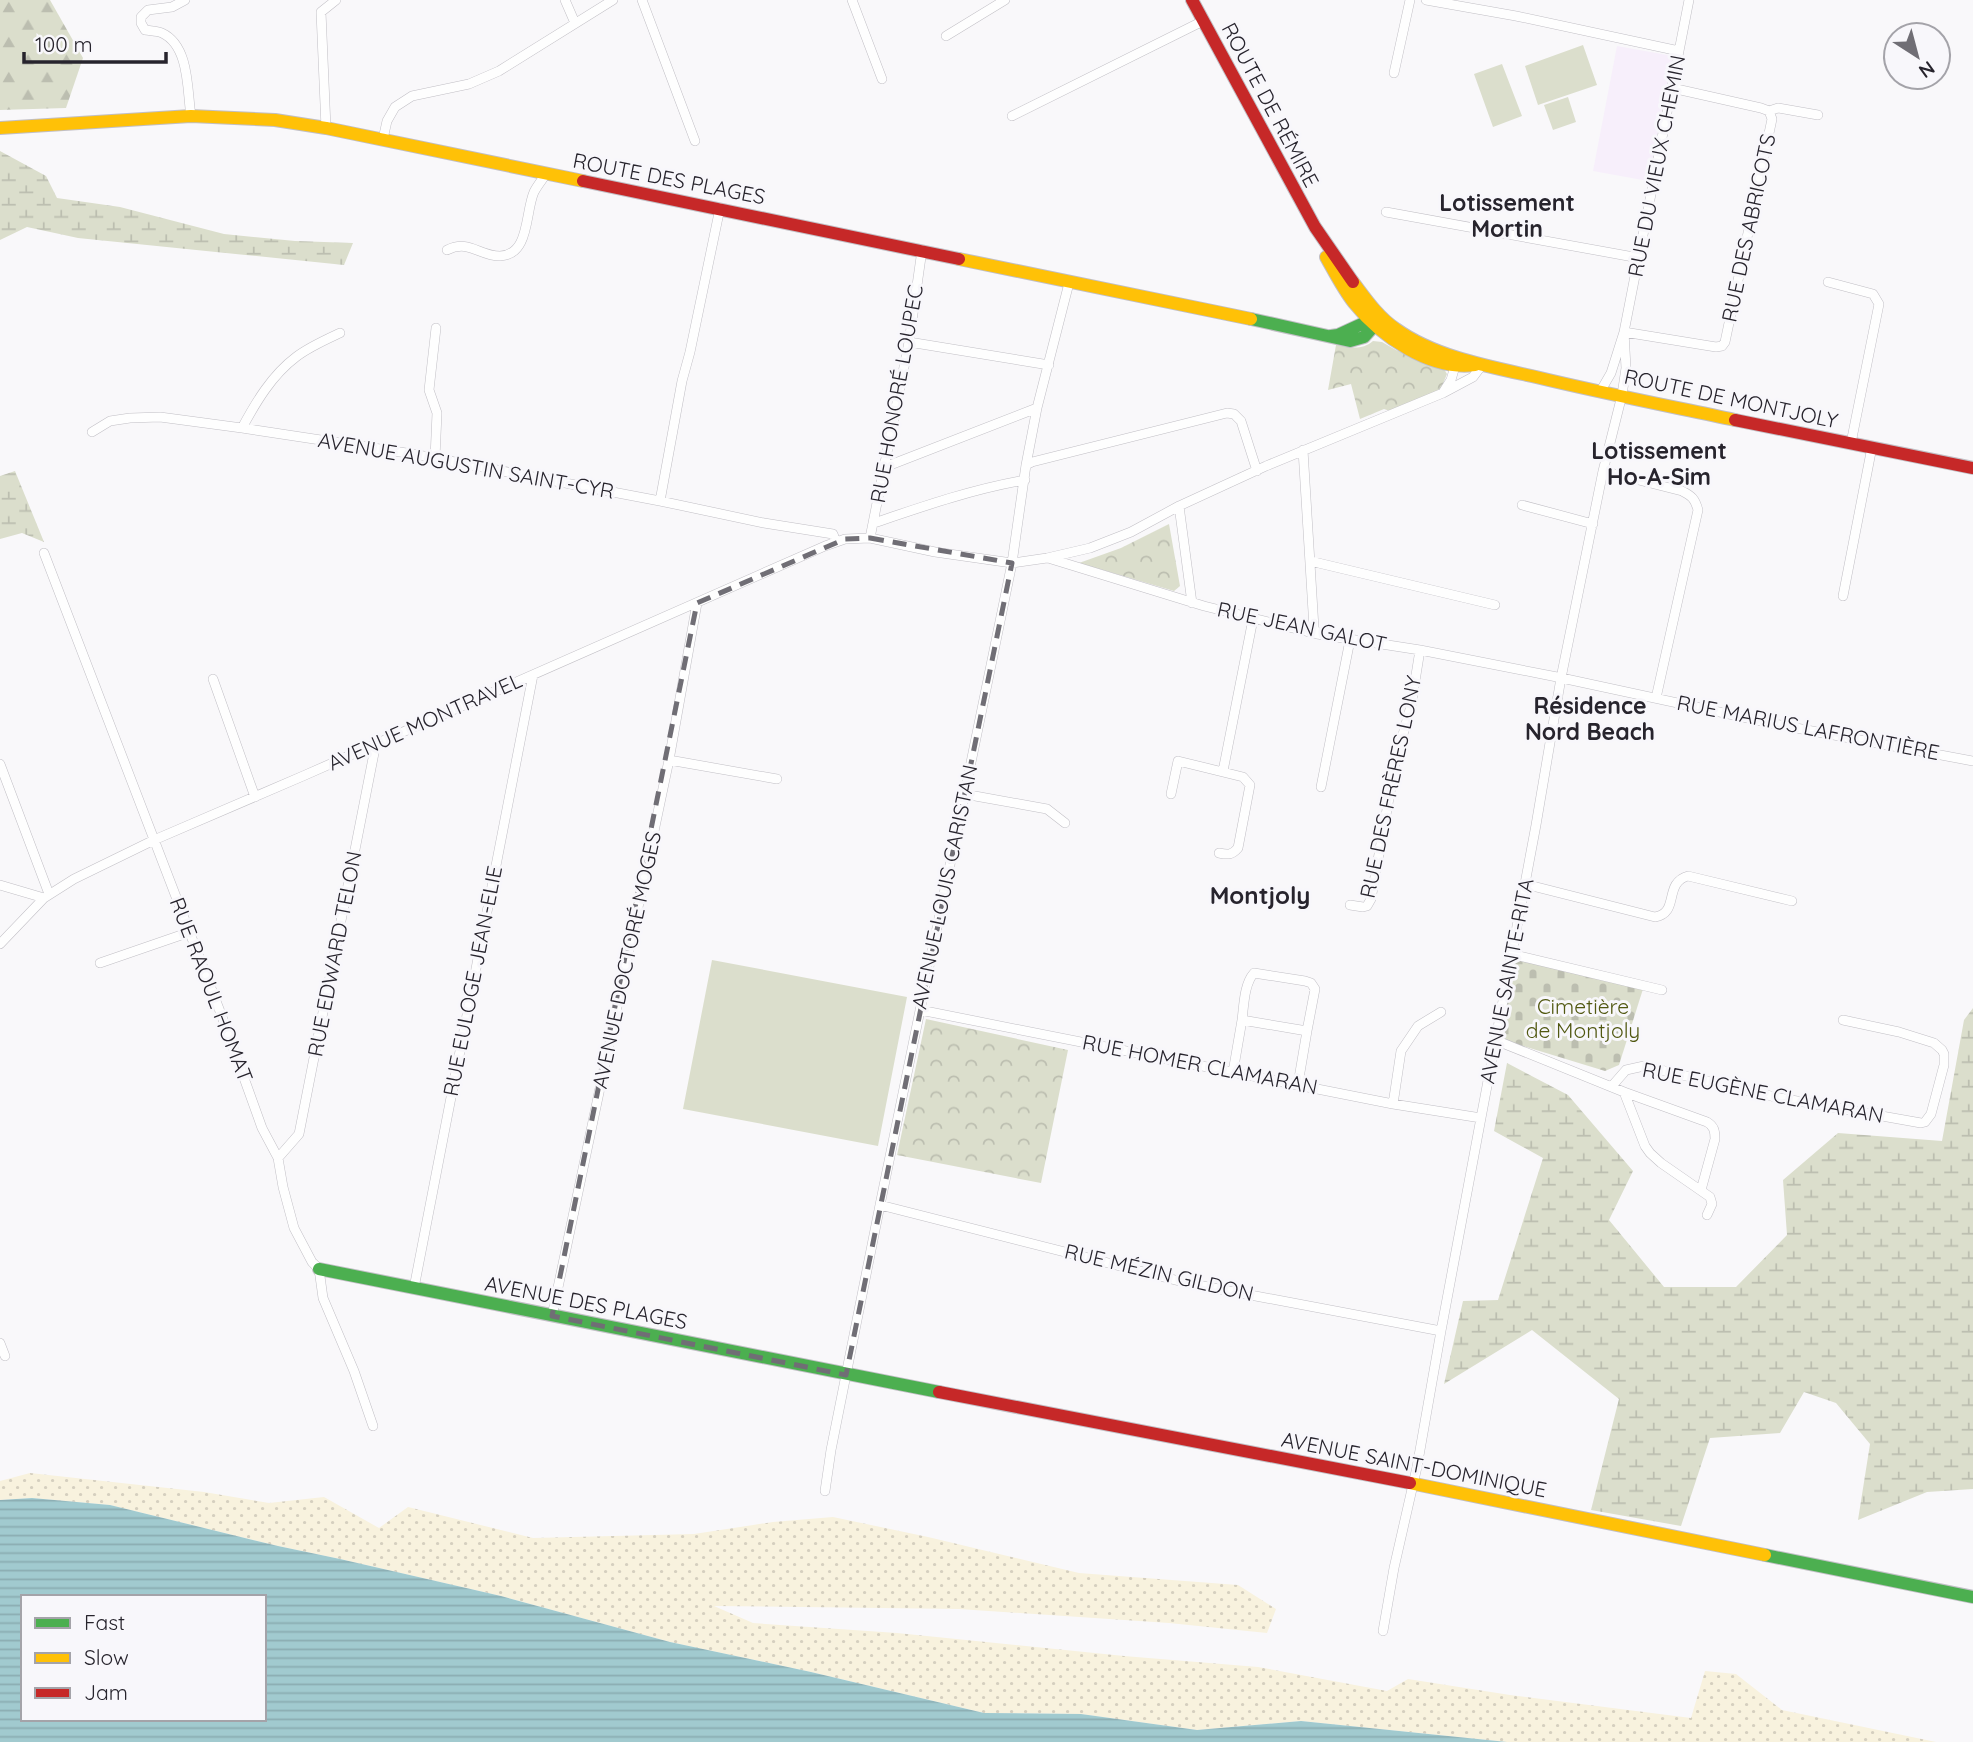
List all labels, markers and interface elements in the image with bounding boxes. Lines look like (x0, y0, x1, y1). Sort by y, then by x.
street label: ROUTE DE RÉMIRE (1217, 18, 1325, 191)
scale bar (24, 21, 166, 65)
north arrow (1882, 21, 1952, 91)
text: 100 m (35, 31, 93, 57)
street label: RUE DU VIEUX CHEMIN (1622, 53, 1690, 279)
text: N (1914, 56, 1940, 84)
street label: RUE DES ABRICOTS (1715, 131, 1781, 324)
street label: ROUTE DES PLAGES (571, 147, 768, 209)
district label: Lotissement Mortin (1439, 188, 1575, 243)
street label: RUE HONORÉ LOUPEC (864, 282, 928, 505)
street label: ROUTE DE MONTJOLY (1622, 363, 1841, 433)
street label: AVENUE AUGUSTIN SAINT-CYR (316, 426, 616, 504)
district label: Lotissement Ho-A-Sim (1591, 436, 1727, 491)
street label: RUE JEAN GALOT (1215, 595, 1389, 657)
street label: AVENUE MONTRAVEL (324, 667, 526, 776)
street label: RUE DES FRÈRES LONY (1354, 673, 1426, 900)
street label: RUE MARIUS LAFRONTIÈRE (1675, 689, 1942, 765)
district label: Résidence Nord Beach (1525, 691, 1655, 746)
street label: AVENUE LOUIS CARISTAN (905, 762, 983, 1011)
street label: AVENUE DOCTORÉ MOGES (586, 829, 666, 1091)
street label: RUE EDWARD TELON (301, 849, 367, 1059)
street label: RUE EULOGE JEAN-ELIE (437, 863, 507, 1098)
street label: AVENUE SAINTE-RITA (1473, 876, 1539, 1086)
district label: Montjoly (1210, 880, 1310, 910)
street label: RUE RAOUL HOMAT (165, 894, 259, 1086)
park label: Cimetière de Montjoly (1526, 993, 1640, 1043)
street label: RUE HOMER CLAMARAN (1080, 1028, 1320, 1100)
street label: RUE EUGÈNE CLAMARAN (1640, 1056, 1886, 1128)
street label: RUE MÉZIN GILDON (1062, 1238, 1256, 1306)
street label: AVENUE DES PLAGES (483, 1270, 690, 1334)
street label: AVENUE SAINT-DOMINIQUE (1279, 1426, 1549, 1503)
legend (21, 1595, 266, 1721)
text: Fast (84, 1609, 125, 1635)
text: Slow (84, 1644, 129, 1670)
text: Jam (84, 1679, 128, 1705)

